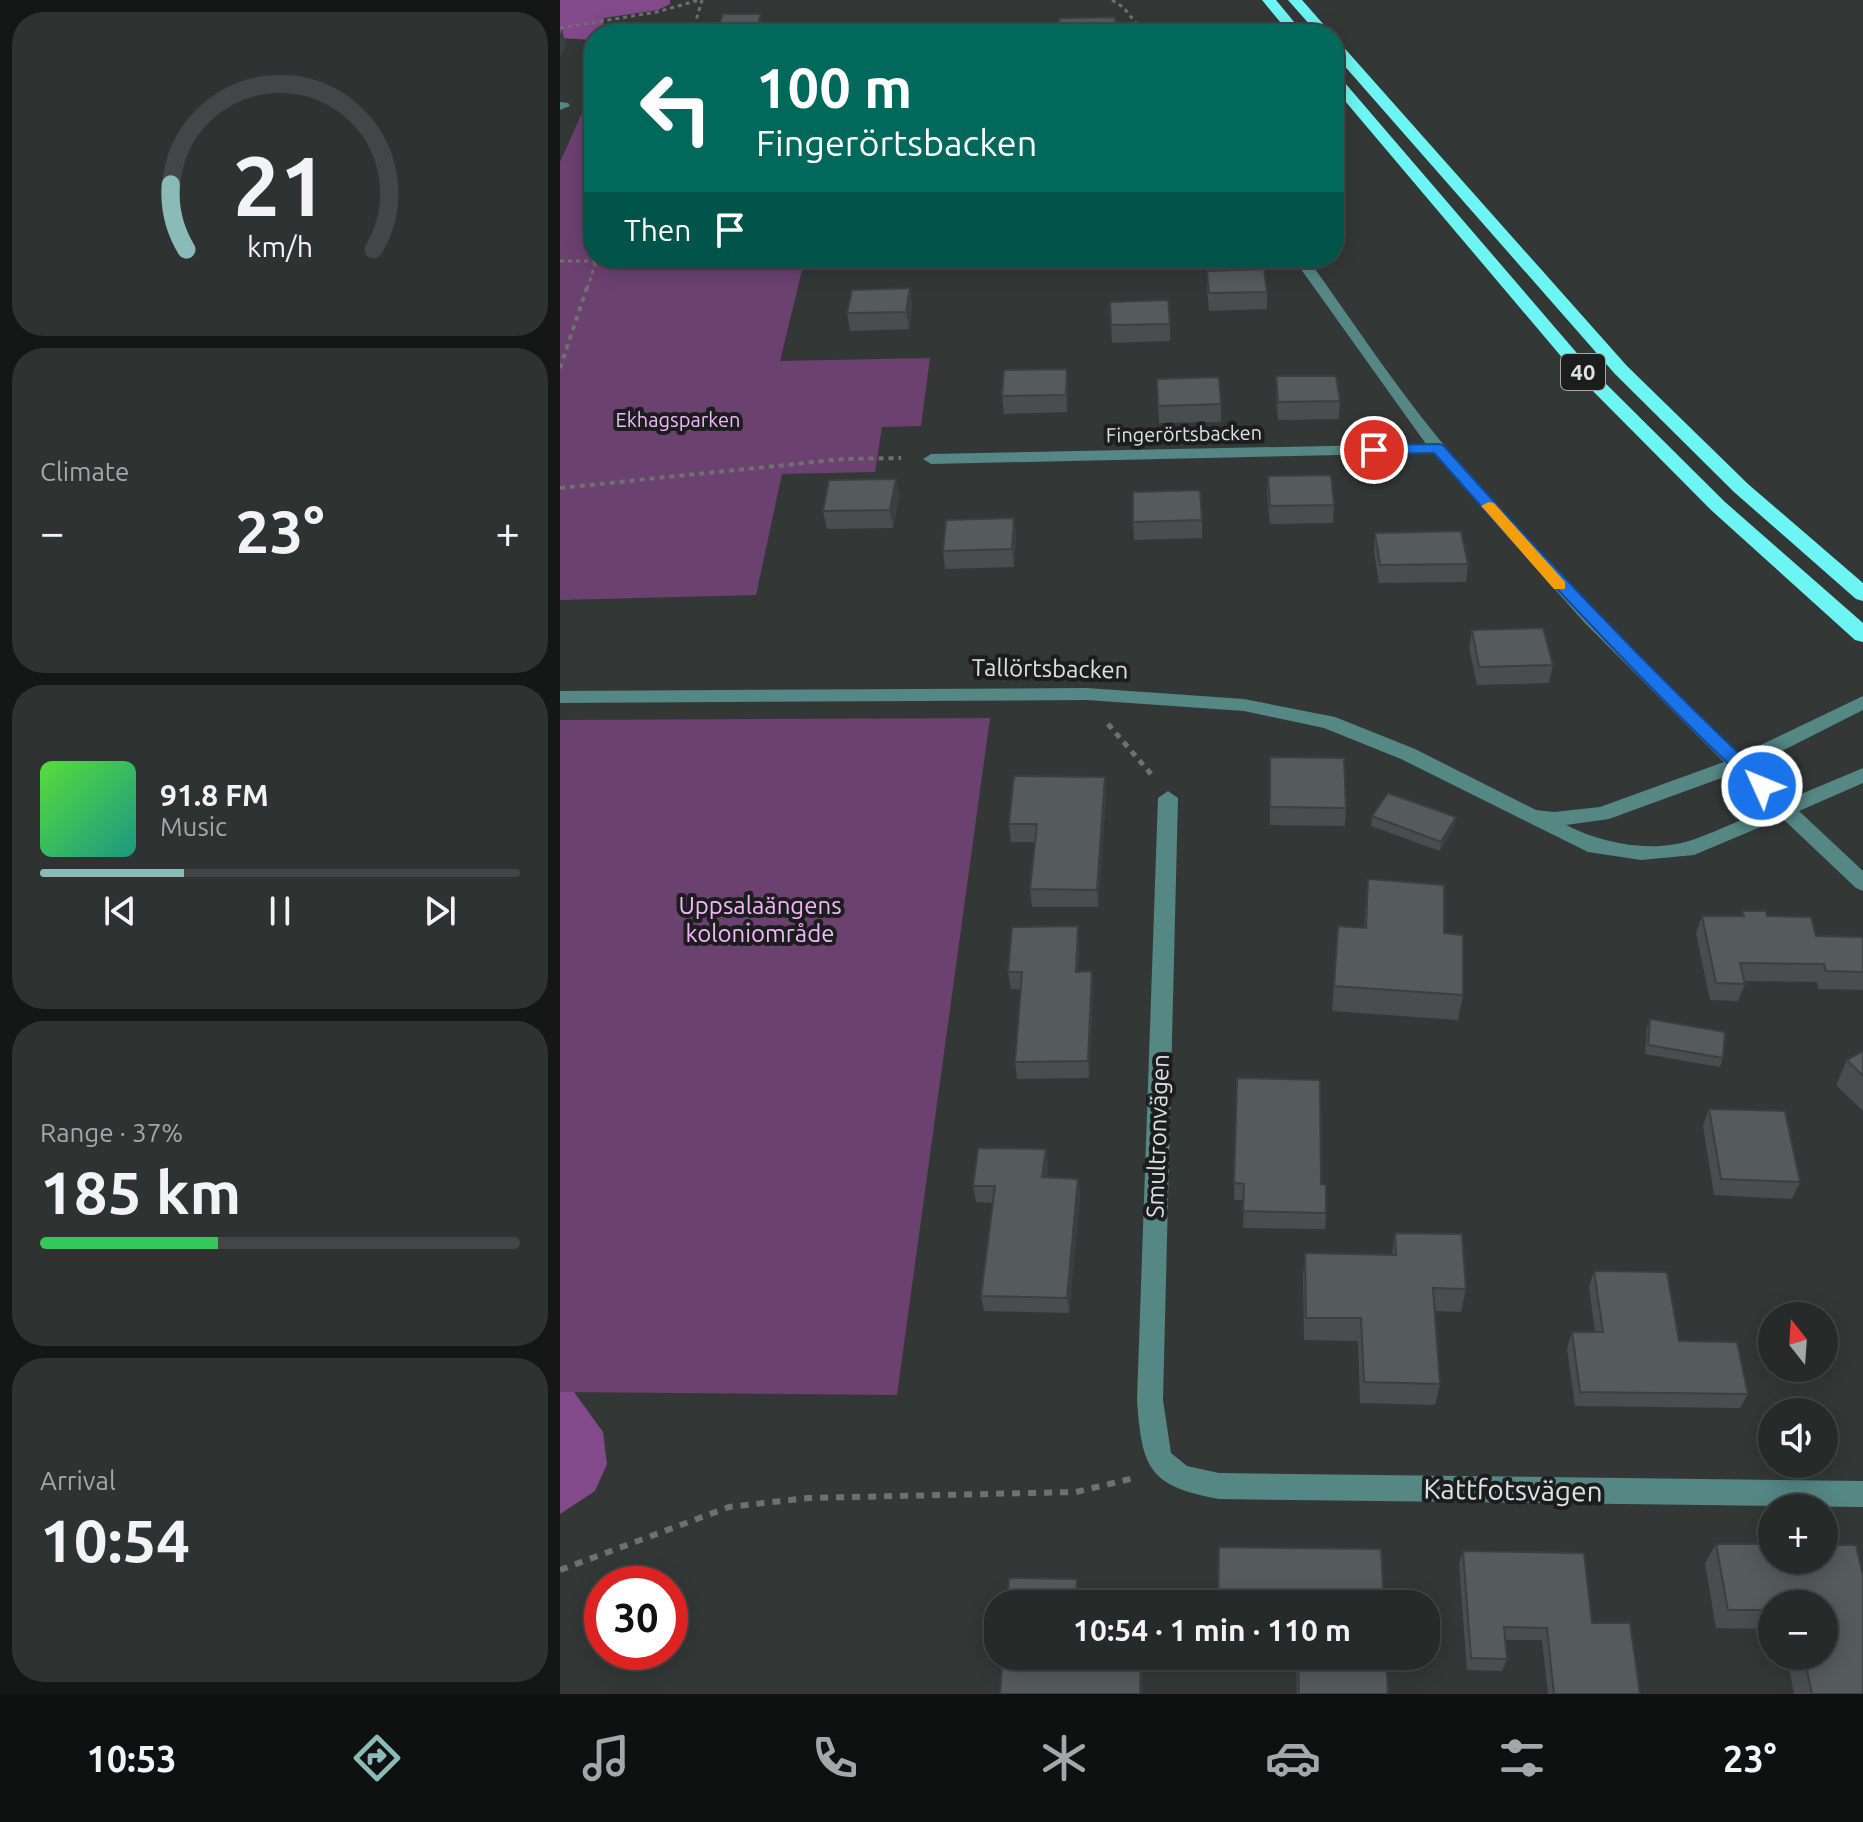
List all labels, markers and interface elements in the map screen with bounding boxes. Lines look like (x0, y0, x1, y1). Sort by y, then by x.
icon: left (624, 56, 728, 160)
text: 100 m (756, 56, 912, 119)
text: Fingerörtsbacken (756, 122, 1037, 163)
text: 21 (233, 138, 327, 232)
icon: arrive (708, 208, 752, 252)
text: Then (624, 213, 692, 247)
text: km/h (247, 230, 313, 262)
road number: 40 (1561, 354, 1605, 390)
park label: Ekhagsparken (616, 408, 740, 431)
pin (1340, 416, 1408, 484)
street label: Fingerörtsbacken (1106, 421, 1262, 446)
icon: arrive (1352, 428, 1396, 472)
text: Climate (40, 457, 129, 486)
text: 23° (236, 497, 324, 564)
text: − (40, 507, 65, 556)
text: + (495, 507, 520, 556)
street label: Tallörtsbacken (972, 654, 1128, 683)
position arrow (1720, 744, 1804, 828)
text: 91.8 FM (160, 778, 269, 812)
text: Music (160, 812, 227, 841)
icon: previous (98, 889, 142, 933)
icon: pause (258, 889, 302, 933)
icon: next (418, 889, 462, 933)
park label: Uppsalaängens koloniområde (678, 892, 842, 947)
street label: Smultronvägen (1141, 1053, 1174, 1219)
text: Range · 37% (40, 1118, 183, 1147)
text: 185 km (40, 1158, 241, 1225)
north arrow (1758, 1302, 1838, 1382)
map controls (1758, 1302, 1838, 1670)
button: sound (1758, 1398, 1838, 1478)
text: Arrival (40, 1466, 116, 1495)
street label: Kattfotsvägen (1423, 1472, 1603, 1507)
button: + (1758, 1494, 1838, 1574)
text: 10:54 (40, 1506, 190, 1573)
speed limit sign: 30 (584, 1566, 688, 1670)
button: − (1758, 1590, 1838, 1670)
text: 10:54 · 1 min · 110 m (1073, 1613, 1351, 1647)
icon: directions (349, 1730, 405, 1786)
icon: music (578, 1730, 634, 1786)
icon: phone (807, 1730, 863, 1786)
icon: climate (1036, 1730, 1092, 1786)
icon: car (1265, 1730, 1321, 1786)
icon: filters (1494, 1730, 1550, 1786)
text: 10:53 (86, 1738, 177, 1779)
text: 23° (1723, 1738, 1776, 1779)

